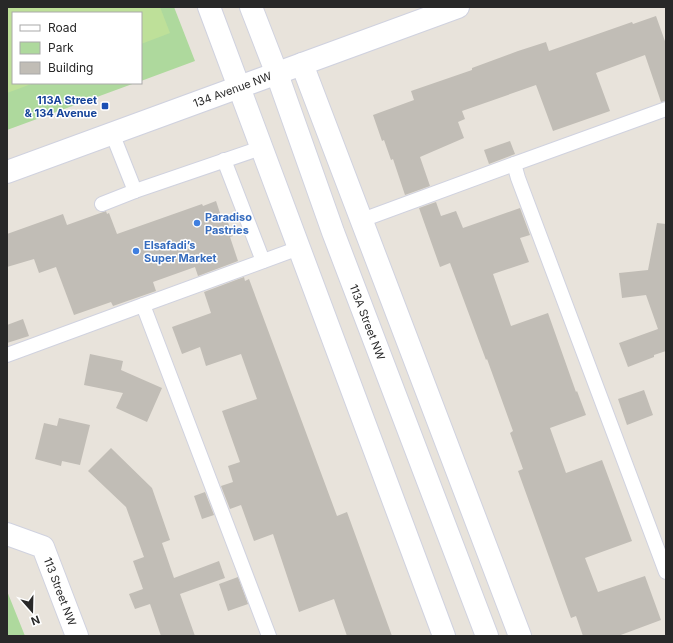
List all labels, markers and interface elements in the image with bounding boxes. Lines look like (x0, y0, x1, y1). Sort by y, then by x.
legend (12, 12, 142, 84)
text: Road (48, 20, 77, 35)
text: Park (48, 40, 74, 55)
text: Building (48, 60, 93, 75)
street label: 134 Avenue NW (191, 69, 274, 110)
place label: 113A Street & 134 Avenue (24, 93, 97, 120)
marker: 113A Street & 134 Avenue (100, 101, 110, 111)
place label: Paradiso Pastries (205, 210, 252, 237)
marker: Paradiso Pastries (192, 218, 202, 228)
place label: Elsafadi’s Super Market (144, 238, 217, 265)
marker: Elsafadi’s Super Market (131, 246, 141, 256)
street label: 113A Street NW (347, 282, 388, 362)
street label: 113 Street NW (41, 555, 80, 628)
north arrow (12, 591, 52, 631)
text: N (29, 612, 42, 628)

